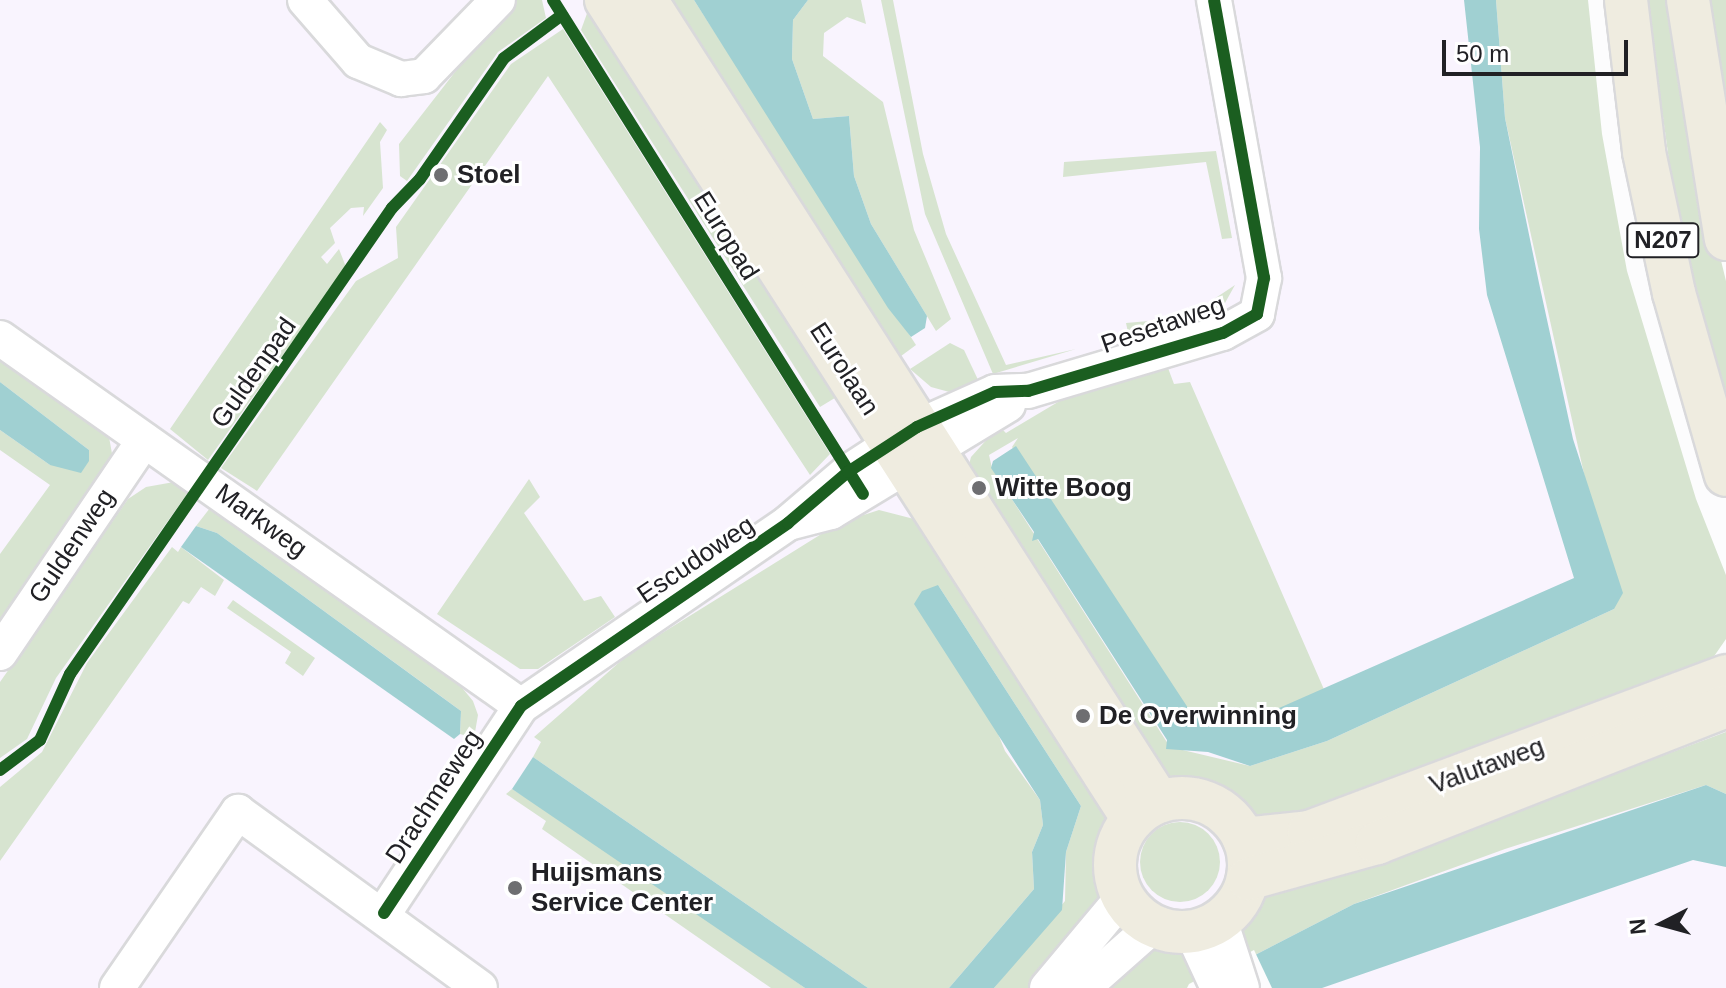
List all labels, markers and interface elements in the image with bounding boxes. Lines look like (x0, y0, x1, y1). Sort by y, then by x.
scale bar (1446, 24, 1632, 74)
text: 50 m (1456, 40, 1509, 67)
place label: Stoel (457, 159, 521, 191)
marker: Stoel (432, 166, 450, 184)
street label: Europad (687, 186, 765, 286)
road number: N207 (1625, 220, 1701, 260)
street label: Pesetaweg (1097, 289, 1229, 361)
street label: Guldenpad (205, 312, 303, 434)
street label: Eurolaan (803, 317, 885, 421)
place label: Witte Boog (995, 472, 1132, 504)
street label: Markweg (209, 477, 313, 565)
marker: Witte Boog (970, 479, 988, 497)
street label: Guldenweg (22, 483, 122, 609)
street label: Escudoweg (632, 509, 760, 611)
place label: De Overwinning (1099, 700, 1297, 732)
marker: De Overwinning (1074, 707, 1092, 725)
street label: Drachmeweg (379, 724, 489, 870)
street label: Valutaweg (1426, 731, 1548, 801)
place label: Huijsmans Service Center (531, 857, 713, 918)
marker: Huijsmans Service Center (506, 879, 524, 897)
north arrow (1622, 884, 1702, 964)
text: N (1624, 917, 1651, 936)

